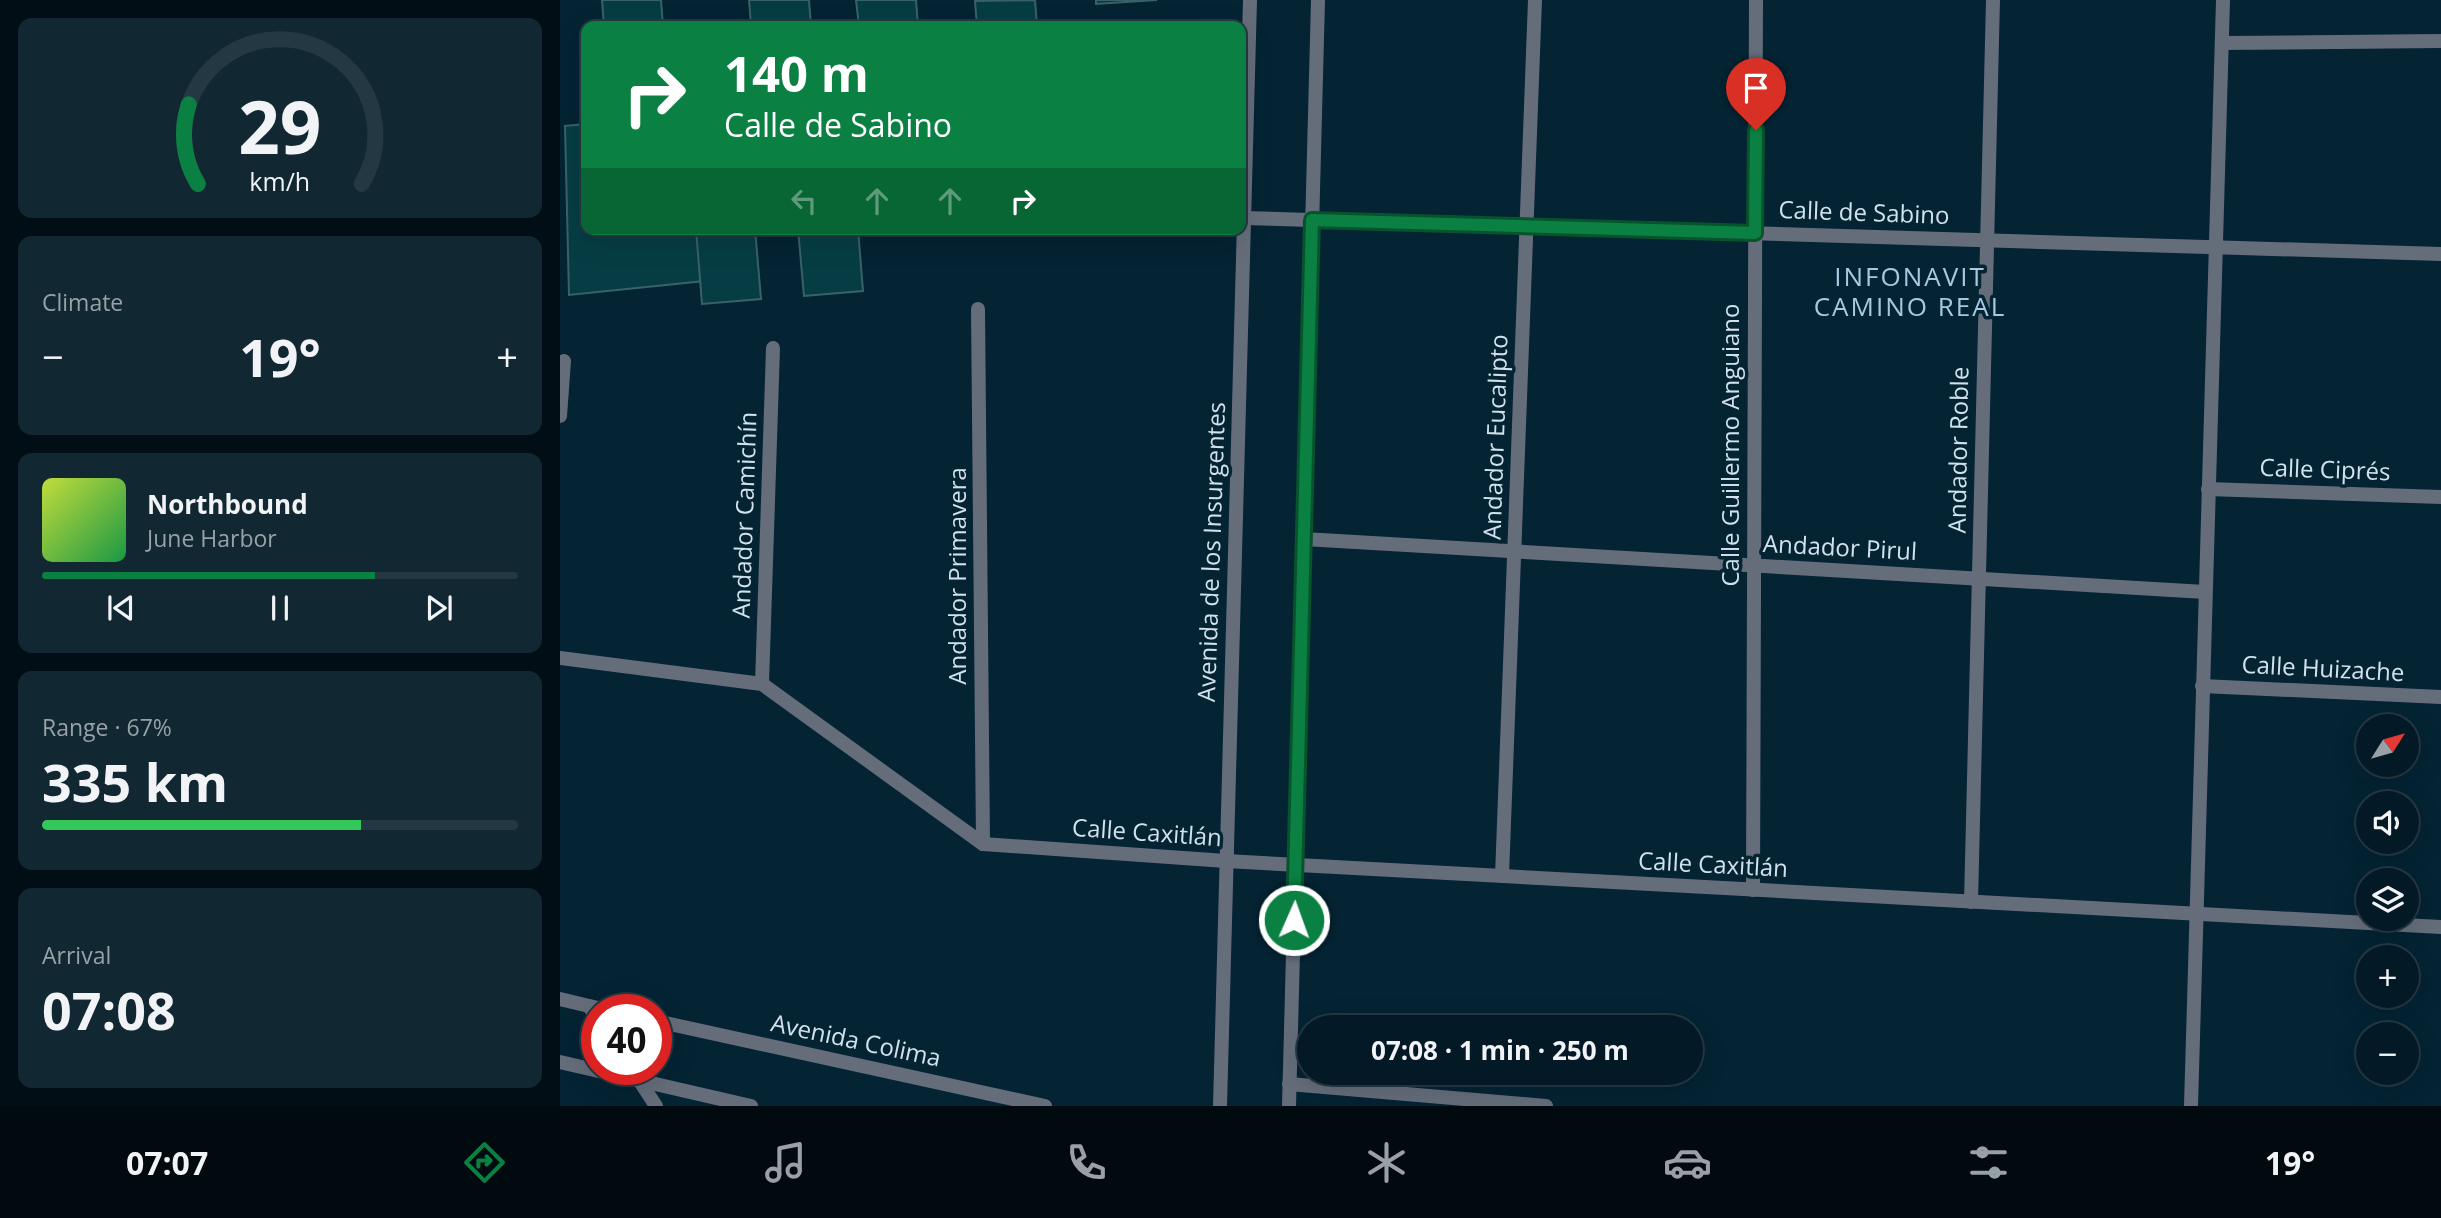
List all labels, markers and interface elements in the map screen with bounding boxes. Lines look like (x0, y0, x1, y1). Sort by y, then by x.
text: 140 m (724, 40, 869, 106)
icon: right (609, 49, 700, 140)
pin (1726, 58, 1786, 130)
icon: arrive (1737, 69, 1775, 107)
text: 29 (238, 76, 322, 175)
text: Calle de Sabino (724, 103, 952, 146)
text: km/h (250, 164, 310, 198)
icon: left (785, 182, 823, 220)
icon: ahead (858, 182, 896, 220)
icon: ahead (931, 182, 969, 220)
icon: right (1004, 182, 1042, 220)
street label: Calle de Sabino (1778, 192, 1950, 231)
district label: INFONAVIT CAMINO REAL (1814, 258, 2006, 324)
text: Climate (42, 286, 123, 318)
street label: Calle Guillermo Anguiano (1713, 304, 1746, 587)
text: 19° (239, 321, 321, 392)
text: − (42, 330, 64, 382)
text: + (496, 330, 518, 382)
street label: Andador Eucalipto (1474, 334, 1515, 540)
street label: Andador Roble (1940, 366, 1975, 534)
street label: Avenida de los Insurgentes (1189, 401, 1232, 703)
street label: Andador Camichín (723, 411, 764, 619)
street label: Calle Ciprés (2259, 450, 2391, 487)
street label: Andador Primavera (940, 467, 973, 685)
text: Northbound (147, 486, 308, 522)
text: June Harbor (147, 522, 277, 554)
street label: Andador Pirul (1762, 526, 1918, 567)
icon: previous (102, 589, 140, 627)
icon: pause (261, 589, 299, 627)
icon: next (420, 589, 458, 627)
street label: Calle Huizache (2241, 647, 2405, 688)
text: Range · 67% (42, 711, 172, 743)
north arrow (2356, 714, 2418, 777)
map controls (2356, 714, 2419, 1085)
text: 335 km (42, 746, 228, 817)
button: sound (2356, 791, 2419, 854)
street label: Calle Caxitlán (1071, 810, 1223, 853)
street label: Calle Caxitlán (1637, 843, 1789, 884)
button: layers (2356, 868, 2419, 931)
position arrow (1257, 883, 1331, 957)
text: Arrival (42, 939, 111, 971)
button: + (2356, 945, 2419, 1008)
text: 07:08 (42, 974, 176, 1045)
speed limit sign: 40 (581, 994, 672, 1085)
street label: Avenida Colima (768, 1005, 944, 1074)
button: − (2356, 1022, 2419, 1085)
text: 07:08 · 1 min · 250 m (1371, 1032, 1629, 1068)
icon: directions (460, 1138, 509, 1187)
icon: music (761, 1138, 810, 1187)
icon: phone (1062, 1138, 1111, 1187)
icon: climate (1362, 1138, 1411, 1187)
icon: car (1663, 1138, 1712, 1187)
icon: filters (1964, 1138, 2013, 1187)
text: 07:07 (126, 1141, 208, 1184)
text: 19° (2265, 1141, 2315, 1184)

